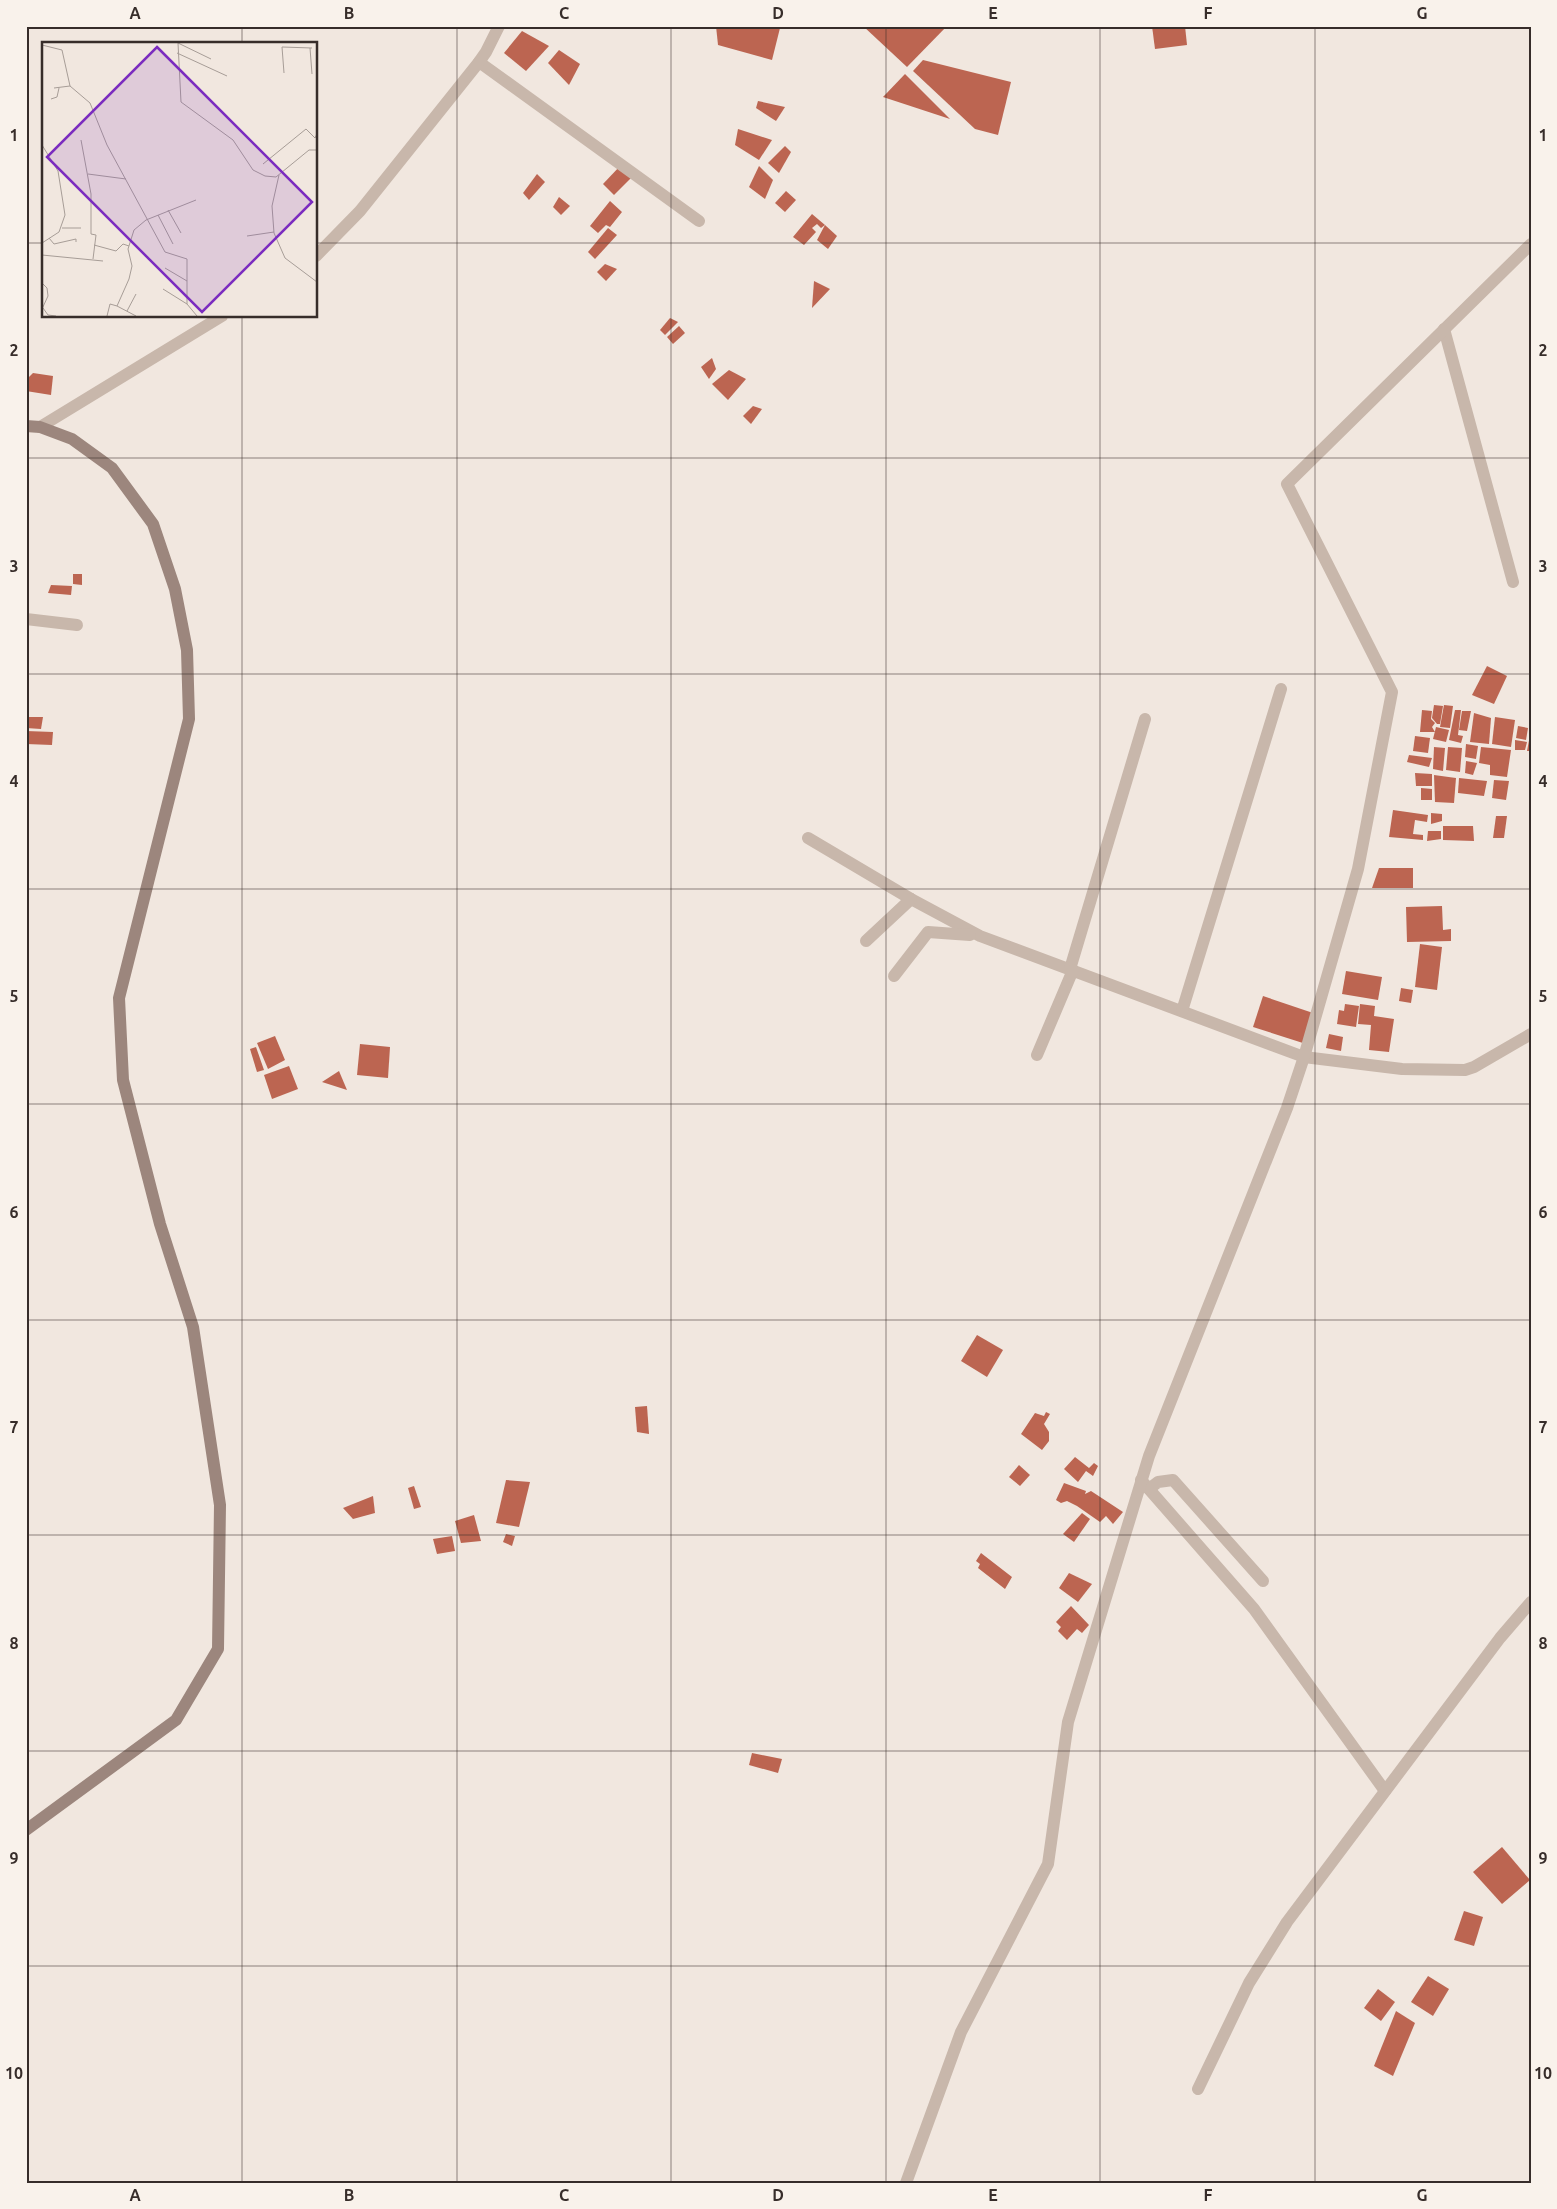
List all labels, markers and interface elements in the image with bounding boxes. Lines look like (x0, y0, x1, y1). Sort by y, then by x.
text: A (129, 4, 141, 22)
text: B (344, 4, 354, 22)
text: C (559, 4, 569, 22)
text: D (772, 4, 784, 22)
text: E (988, 4, 998, 22)
text: F (1204, 4, 1213, 22)
text: G (1416, 4, 1428, 22)
inset map (42, 42, 318, 318)
text: 1 (9, 126, 19, 144)
text: 1 (1538, 126, 1548, 144)
text: 2 (9, 341, 19, 359)
text: 2 (1538, 341, 1548, 359)
text: 3 (9, 557, 19, 575)
text: 3 (1538, 557, 1548, 575)
text: 4 (9, 772, 19, 790)
text: 4 (1538, 772, 1548, 790)
text: 5 (9, 987, 19, 1005)
text: 5 (1538, 987, 1548, 1005)
text: 6 (9, 1203, 19, 1221)
text: 6 (1538, 1203, 1548, 1221)
text: 7 (9, 1418, 19, 1436)
text: 7 (1538, 1418, 1548, 1436)
text: 8 (9, 1634, 19, 1652)
text: 8 (1538, 1634, 1548, 1652)
text: 9 (9, 1849, 19, 1867)
text: 9 (1538, 1849, 1548, 1867)
text: 10 (5, 2064, 23, 2082)
text: 10 (1534, 2064, 1552, 2082)
text: A (129, 2186, 141, 2204)
text: B (344, 2186, 354, 2204)
text: C (559, 2186, 569, 2204)
text: D (772, 2186, 784, 2204)
text: E (988, 2186, 998, 2204)
text: F (1204, 2186, 1213, 2204)
text: G (1416, 2186, 1428, 2204)

